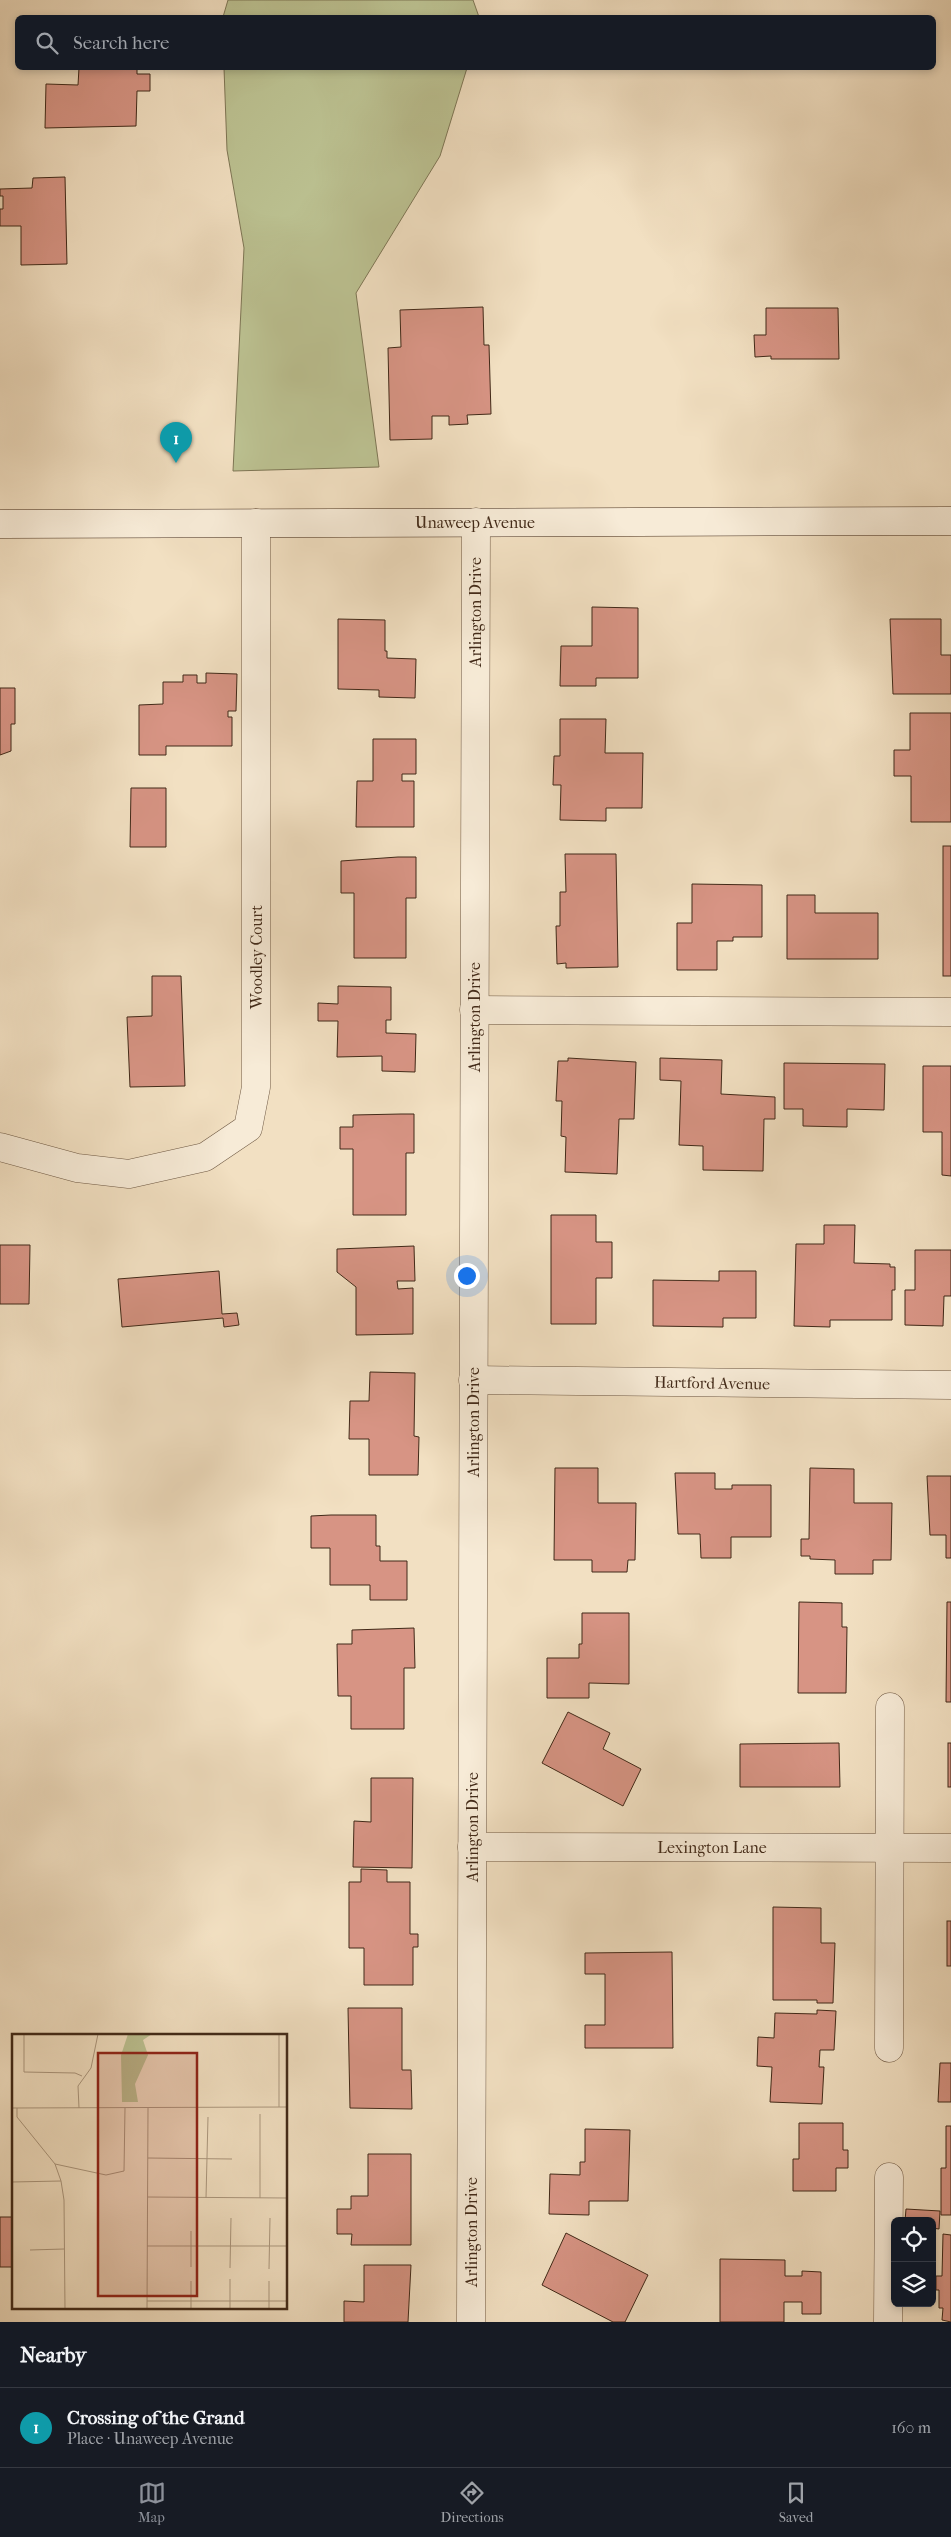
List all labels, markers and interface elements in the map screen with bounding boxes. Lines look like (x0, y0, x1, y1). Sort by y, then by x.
search box (15, 15, 936, 70)
icon: search (33, 29, 61, 57)
text: Search here (73, 32, 169, 54)
pin: 1 (160, 422, 192, 463)
street label: Unaweep Avenue (415, 513, 535, 532)
street label: Arlington Drive (466, 557, 485, 668)
street label: Woodley Court (247, 905, 266, 1010)
street label: Arlington Drive (465, 962, 484, 1073)
your location (454, 1263, 480, 1289)
street label: Arlington Drive (464, 1367, 483, 1478)
street label: Hartford Avenue (654, 1372, 770, 1394)
street label: Arlington Drive (463, 1772, 482, 1883)
street label: Lexington Lane (657, 1838, 767, 1857)
inset map (12, 2034, 288, 2310)
street label: Arlington Drive (462, 2177, 481, 2288)
map controls (891, 2217, 936, 2307)
button: locate (891, 2217, 936, 2262)
button: layers (891, 2262, 936, 2307)
text: Nearby (20, 2343, 86, 2367)
text: Crossing of the Grand (67, 2407, 245, 2429)
text: 1 (33, 2418, 39, 2437)
text: 160 m (891, 2418, 931, 2437)
text: Place · Unaweep Avenue (67, 2429, 234, 2448)
tab: Map (138, 2479, 166, 2526)
tab: Directions (441, 2479, 504, 2526)
tab: Saved (779, 2479, 813, 2526)

